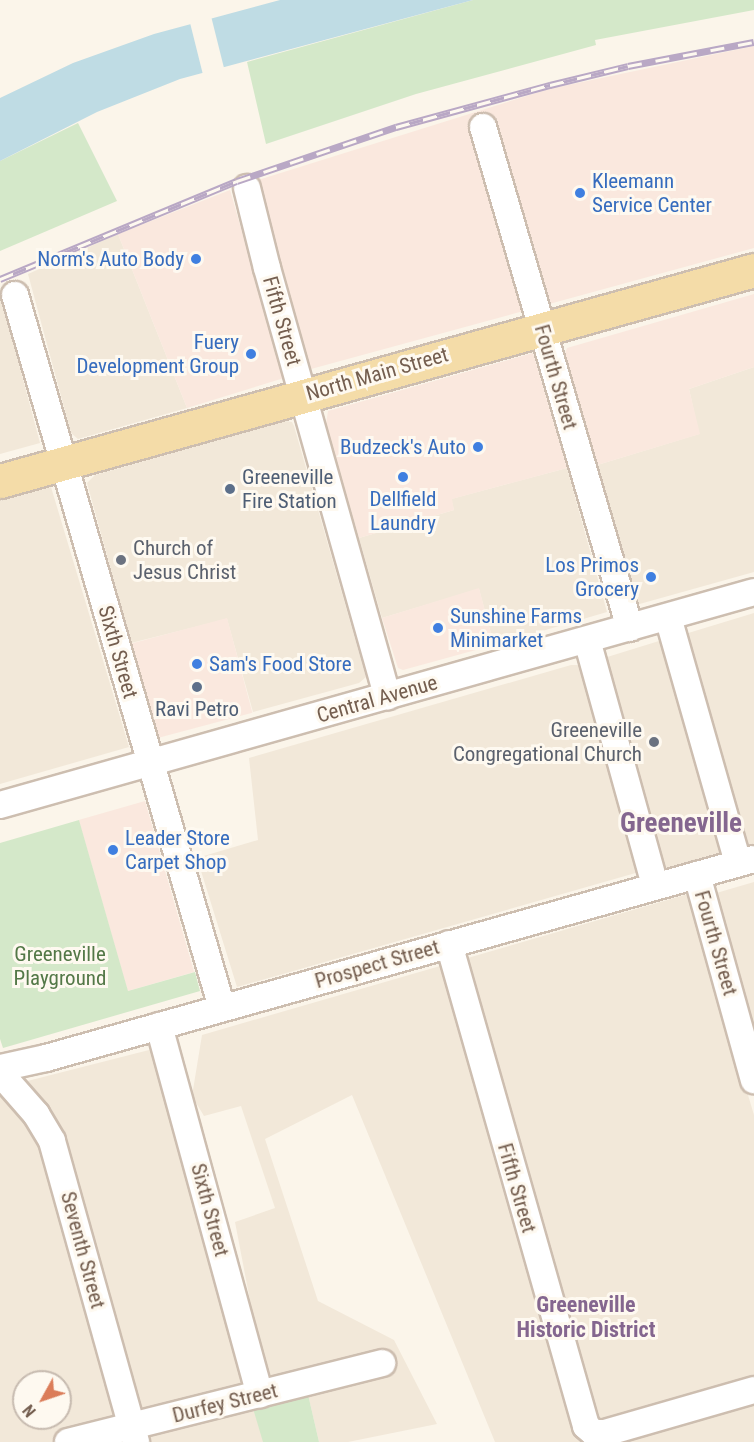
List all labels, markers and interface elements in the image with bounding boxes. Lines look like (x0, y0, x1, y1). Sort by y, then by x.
place label: Kleemann Service Center (592, 168, 712, 218)
marker: Kleemann Service Center (573, 186, 587, 200)
place label: Norm's Auto Body (37, 246, 184, 272)
marker: Norm's Auto Body (189, 252, 203, 266)
street label: Fifth Street (257, 273, 307, 369)
street label: Fourth Street (529, 322, 583, 432)
place label: Fuery Development Group (76, 329, 239, 379)
street label: North Main Street (303, 342, 451, 406)
marker: Fuery Development Group (244, 347, 258, 361)
place label: Budzeck's Auto (340, 434, 466, 460)
marker: Budzeck's Auto (471, 440, 485, 454)
place label: Greeneville Fire Station (242, 464, 337, 514)
marker: Dellfield Laundry (396, 470, 410, 484)
marker: Greeneville Fire Station (223, 482, 237, 496)
place label: Dellfield Laundry (370, 486, 436, 536)
place label: Church of Jesus Christ (133, 535, 236, 585)
place label: Los Primos Grocery (545, 552, 639, 602)
marker: Church of Jesus Christ (114, 553, 128, 567)
marker: Los Primos Grocery (644, 570, 658, 584)
street label: Sixth Street (93, 603, 143, 701)
place label: Sunshine Farms Minimarket (450, 603, 582, 653)
marker: Sunshine Farms Minimarket (431, 621, 445, 635)
place label: Sam's Food Store (209, 651, 352, 677)
marker: Sam's Food Store (190, 657, 204, 671)
street label: Central Avenue (314, 670, 440, 728)
marker: Ravi Petro (190, 680, 204, 694)
place label: Ravi Petro (155, 696, 239, 722)
place label: Greeneville Congregational Church (453, 717, 642, 767)
marker: Greeneville Congregational Church (647, 735, 661, 749)
district label: Greeneville (620, 808, 742, 840)
place label: Leader Store Carpet Shop (125, 825, 230, 875)
marker: Leader Store Carpet Shop (106, 843, 120, 857)
street label: Fourth Street (689, 888, 743, 998)
street label: Prospect Street (312, 934, 442, 994)
park label: Greeneville Playground (14, 941, 106, 991)
street label: Fifth Street (492, 1140, 542, 1236)
street label: Sixth Street (185, 1161, 235, 1259)
street label: Seventh Street (55, 1189, 111, 1311)
district label: Greeneville Historic District (517, 1291, 655, 1342)
north arrow (12, 1370, 72, 1430)
street label: Durfey Street (170, 1378, 280, 1428)
text: N (19, 1401, 40, 1420)

